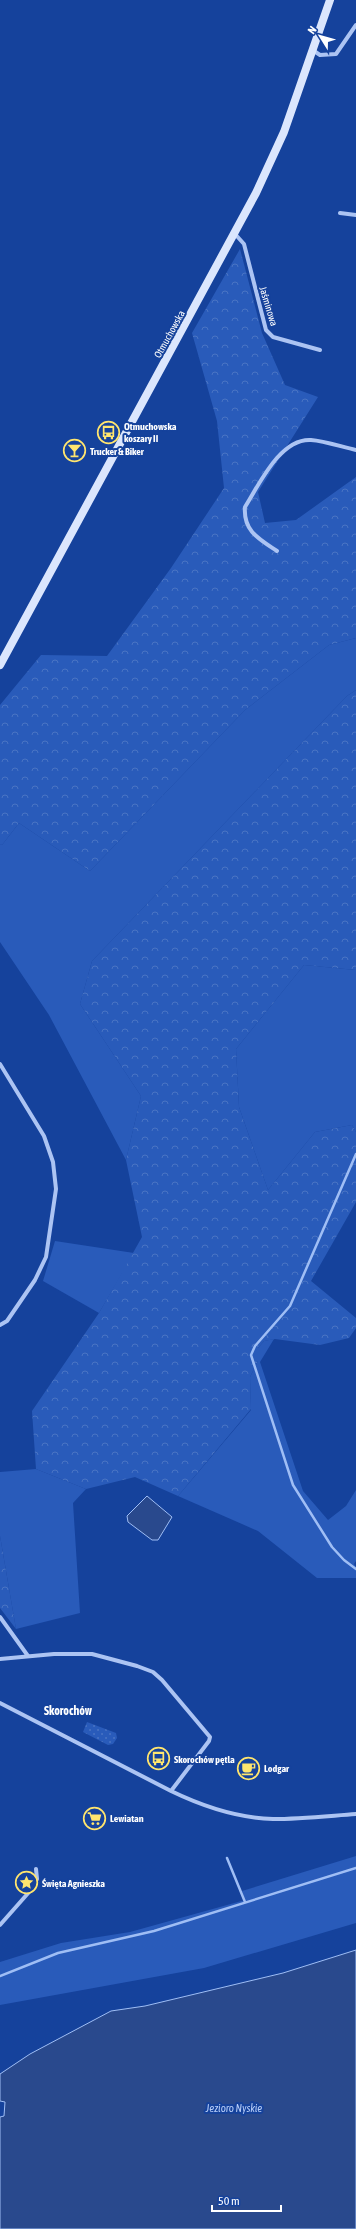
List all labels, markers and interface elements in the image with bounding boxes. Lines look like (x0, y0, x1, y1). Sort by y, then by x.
north arrow (300, 16, 340, 56)
text: N (305, 24, 319, 36)
street label: Jaśminowa (257, 285, 280, 328)
street label: Otmuchowska (152, 308, 187, 360)
bus stop icon: Otmuchowska koszary II (96, 419, 122, 445)
place label: Otmuchowska koszary II (124, 421, 177, 444)
bar icon: Trucker & Biker (62, 438, 88, 464)
place label: Trucker & Biker (90, 446, 145, 457)
district label: Skorochów (44, 1704, 93, 1718)
bus stop icon: Skorochów pętla (145, 1746, 171, 1772)
place label: Skorochów pętla (174, 1754, 235, 1765)
cafe icon: Lodgar (235, 1755, 261, 1781)
place label: Lodgar (264, 1763, 290, 1774)
supermarket icon: Lewiatan (82, 1805, 108, 1831)
place label: Lewiatan (110, 1813, 144, 1824)
place icon: Święta Agnieszka (13, 1870, 39, 1896)
place label: Święta Agnieszka (42, 1878, 105, 1889)
water label: Jezioro Nyskie (205, 2102, 262, 2114)
scale bar (212, 2187, 281, 2213)
text: 50 m (218, 2194, 240, 2208)

